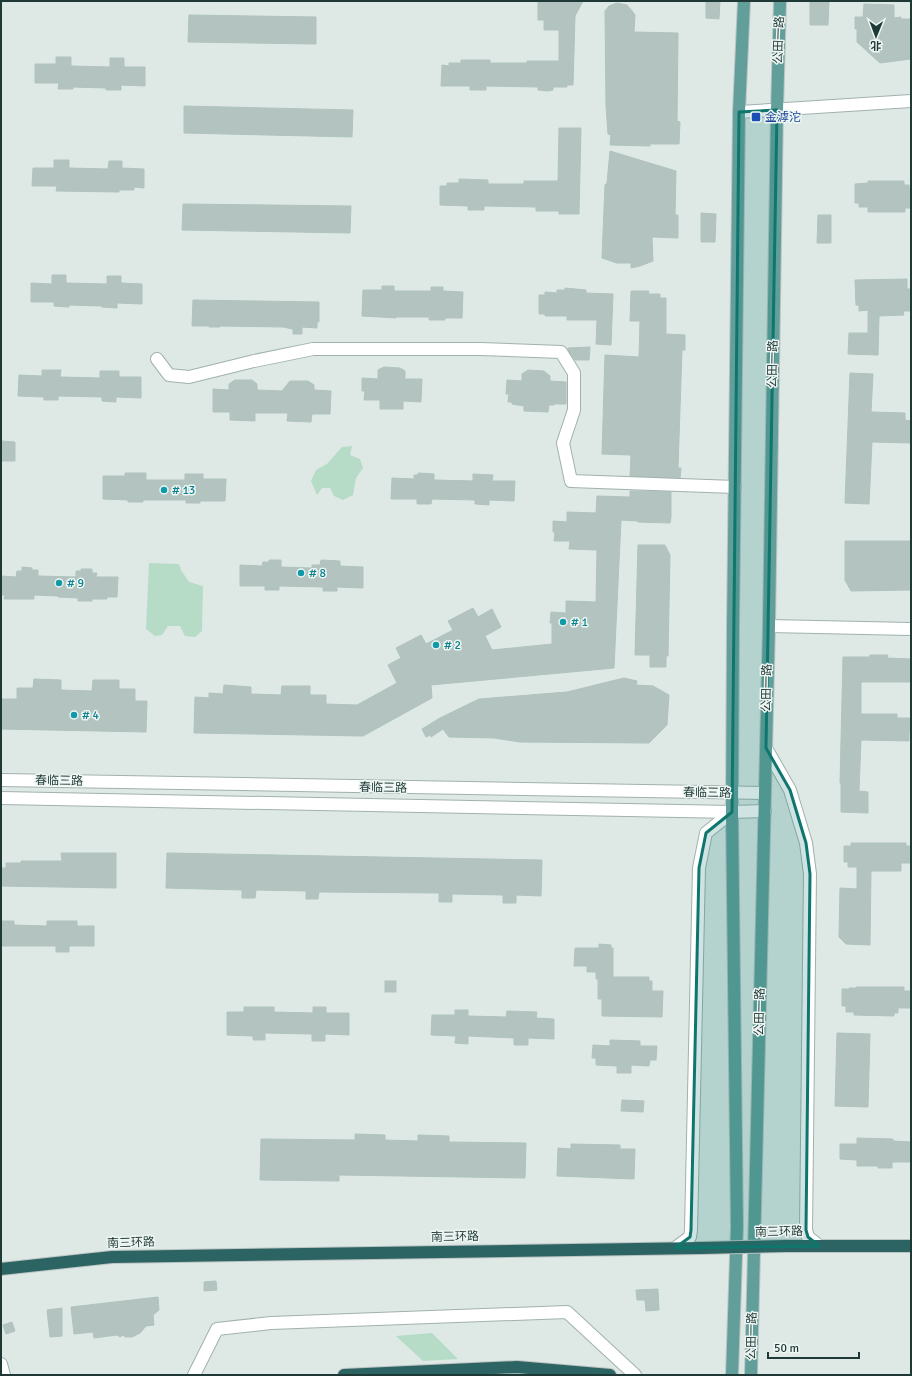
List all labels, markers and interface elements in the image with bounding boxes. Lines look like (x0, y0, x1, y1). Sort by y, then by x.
street label: 公田一路 (771, 16, 787, 64)
north arrow (856, 16, 896, 56)
text: 北 (870, 39, 881, 52)
place label: 金滹沱 (765, 110, 801, 125)
marker: 金滹沱 (750, 111, 762, 123)
street label: 公田一路 (765, 340, 781, 388)
place label: # 13 (172, 483, 195, 498)
marker: # 13 (159, 485, 169, 495)
place label: # 8 (309, 566, 326, 581)
marker: # 8 (296, 568, 306, 578)
place label: # 9 (67, 576, 84, 591)
marker: # 9 (54, 578, 64, 588)
place label: # 1 (571, 615, 588, 630)
marker: # 1 (558, 617, 568, 627)
place label: # 2 (444, 638, 461, 653)
marker: # 2 (431, 640, 441, 650)
street label: 公田一路 (759, 664, 775, 712)
place label: # 4 (82, 708, 99, 723)
marker: # 4 (69, 710, 79, 720)
street label: 春临三路 (35, 773, 83, 789)
street label: 春临三路 (359, 780, 407, 796)
street label: 春临三路 (683, 785, 731, 801)
street label: 公田一路 (752, 988, 768, 1036)
street label: 南三环路 (755, 1224, 803, 1240)
street label: 南三环路 (431, 1229, 479, 1245)
street label: 南三环路 (107, 1235, 155, 1251)
street label: 公田一路 (744, 1312, 760, 1360)
scale bar (768, 1334, 859, 1360)
text: 50 m (774, 1341, 799, 1356)

